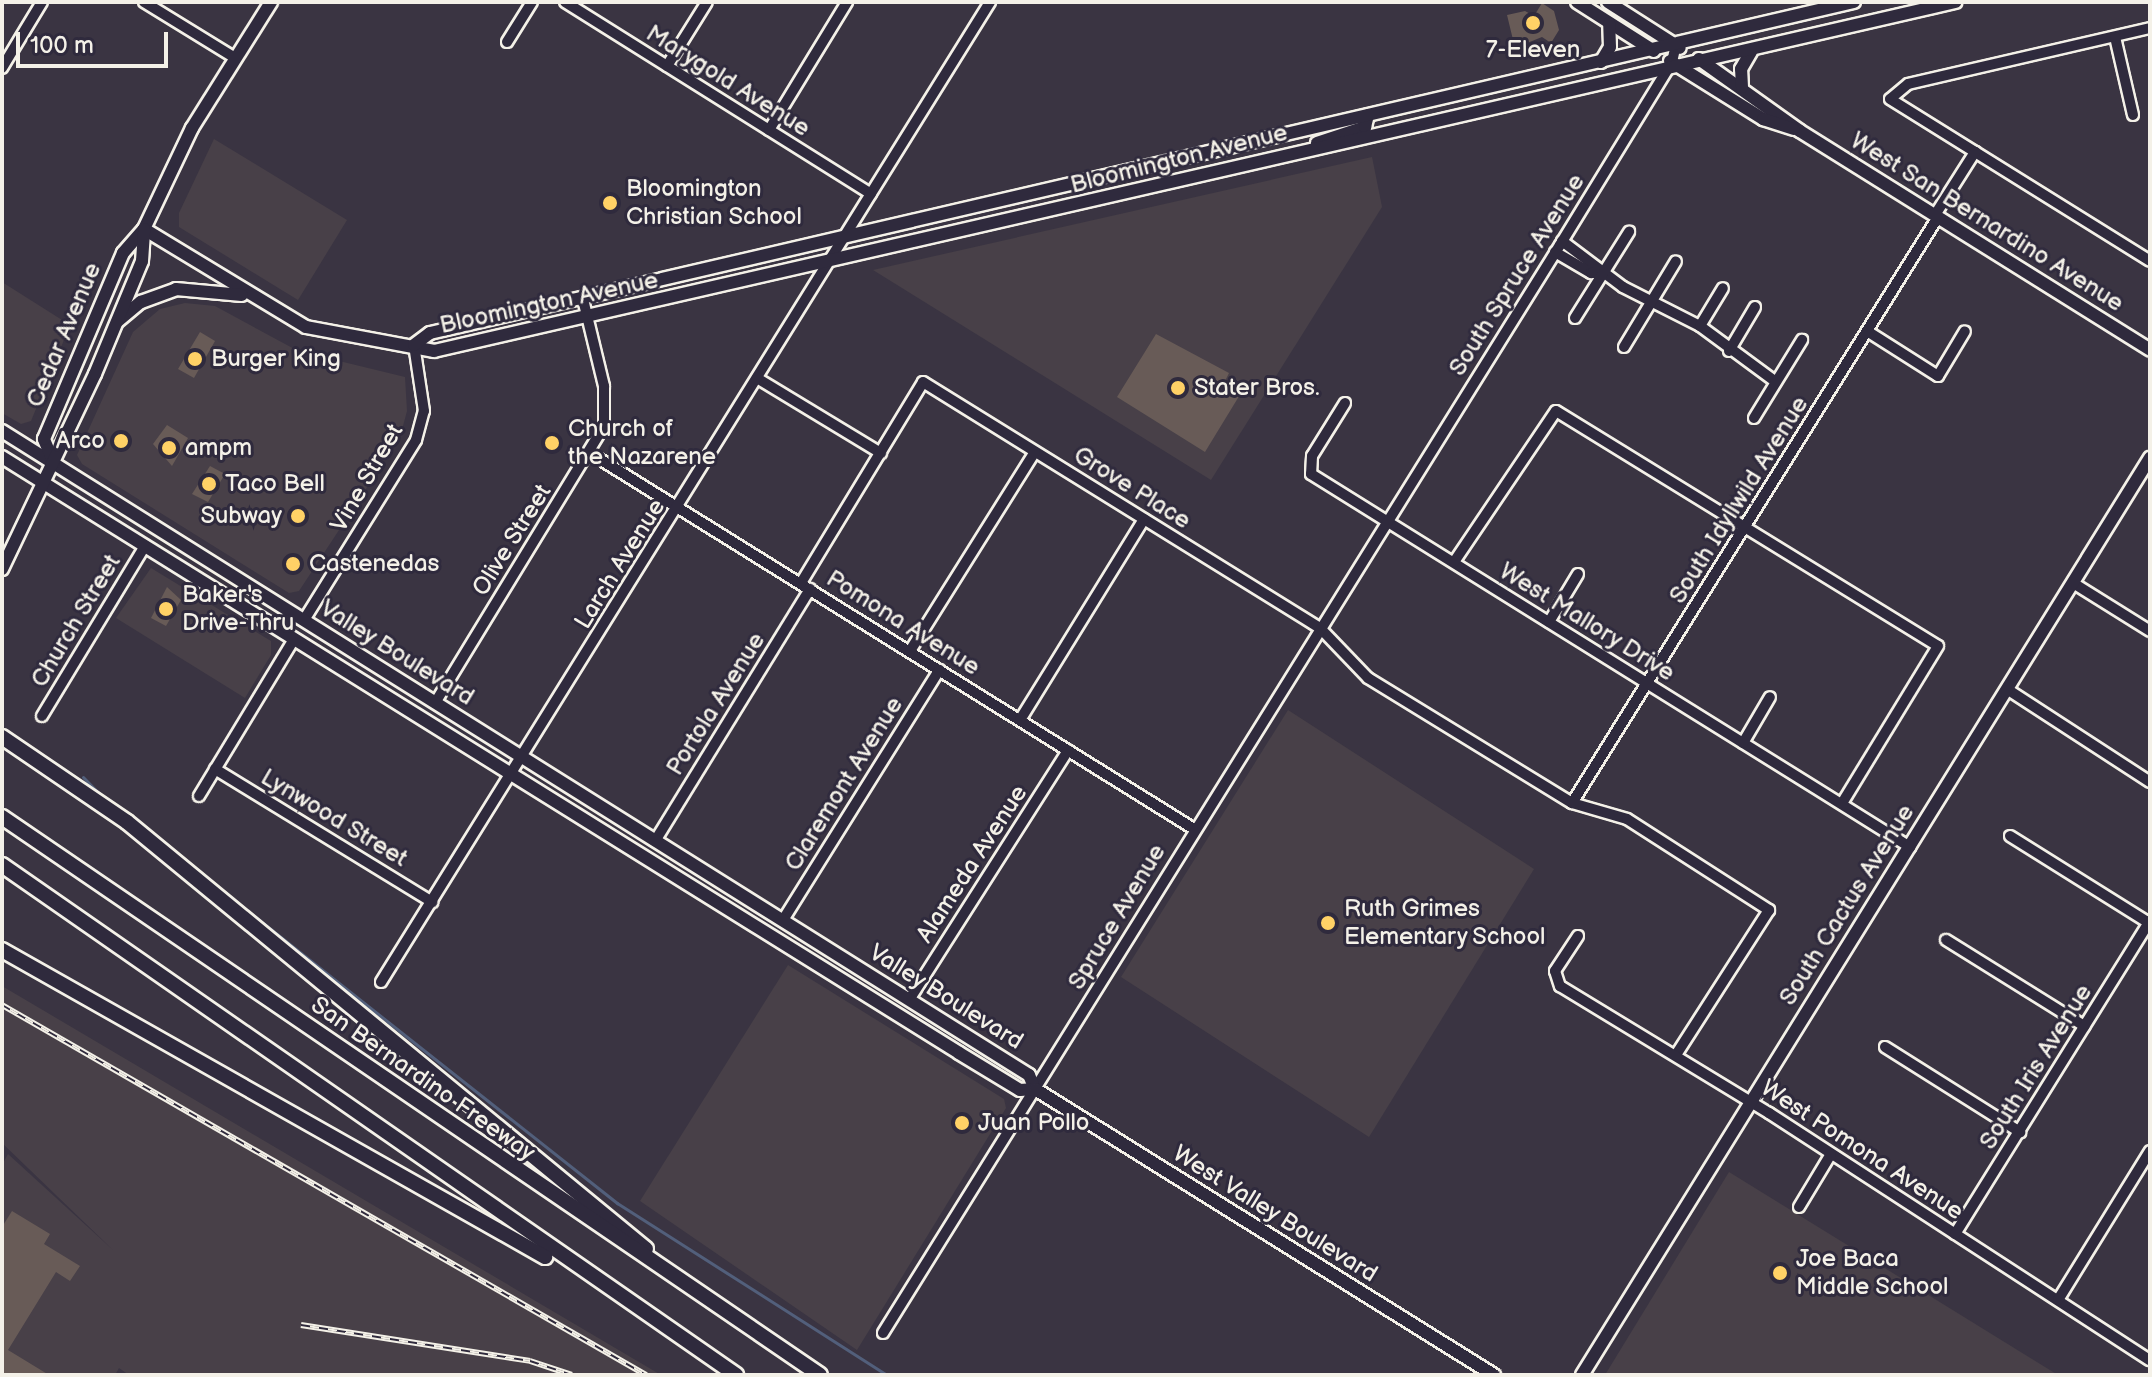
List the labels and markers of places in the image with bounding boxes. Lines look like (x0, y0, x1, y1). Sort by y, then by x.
marker: 7-Eleven (1524, 14, 1542, 32)
place label: 7-Eleven (1486, 36, 1580, 64)
place label: Bloomington Christian School (626, 175, 802, 231)
marker: Bloomington Christian School (601, 194, 619, 212)
place label: Burger King (211, 345, 341, 373)
marker: Burger King (186, 350, 204, 368)
place label: Stater Bros. (1194, 374, 1320, 402)
marker: Stater Bros. (1169, 379, 1187, 397)
place label: Church of the Nazarene (568, 415, 716, 471)
place label: Arco (56, 427, 105, 455)
marker: Arco (112, 432, 130, 450)
place label: ampm (185, 434, 252, 462)
marker: Church of the Nazarene (543, 434, 561, 452)
marker: ampm (160, 439, 178, 457)
place label: Taco Bell (225, 470, 325, 498)
marker: Taco Bell (200, 475, 218, 493)
place label: Subway (200, 502, 282, 530)
marker: Subway (289, 507, 307, 525)
place label: Castenedas (309, 550, 439, 578)
marker: Castenedas (284, 555, 302, 573)
place label: Baker's Drive-Thru (182, 581, 294, 637)
marker: Baker's Drive-Thru (157, 600, 175, 618)
place label: Ruth Grimes Elementary School (1344, 895, 1547, 951)
marker: Ruth Grimes Elementary School (1319, 914, 1337, 932)
place label: Juan Pollo (978, 1109, 1089, 1137)
marker: Juan Pollo (953, 1114, 971, 1132)
place label: Joe Baca Middle School (1796, 1245, 1949, 1301)
marker: Joe Baca Middle School (1771, 1264, 1789, 1282)

